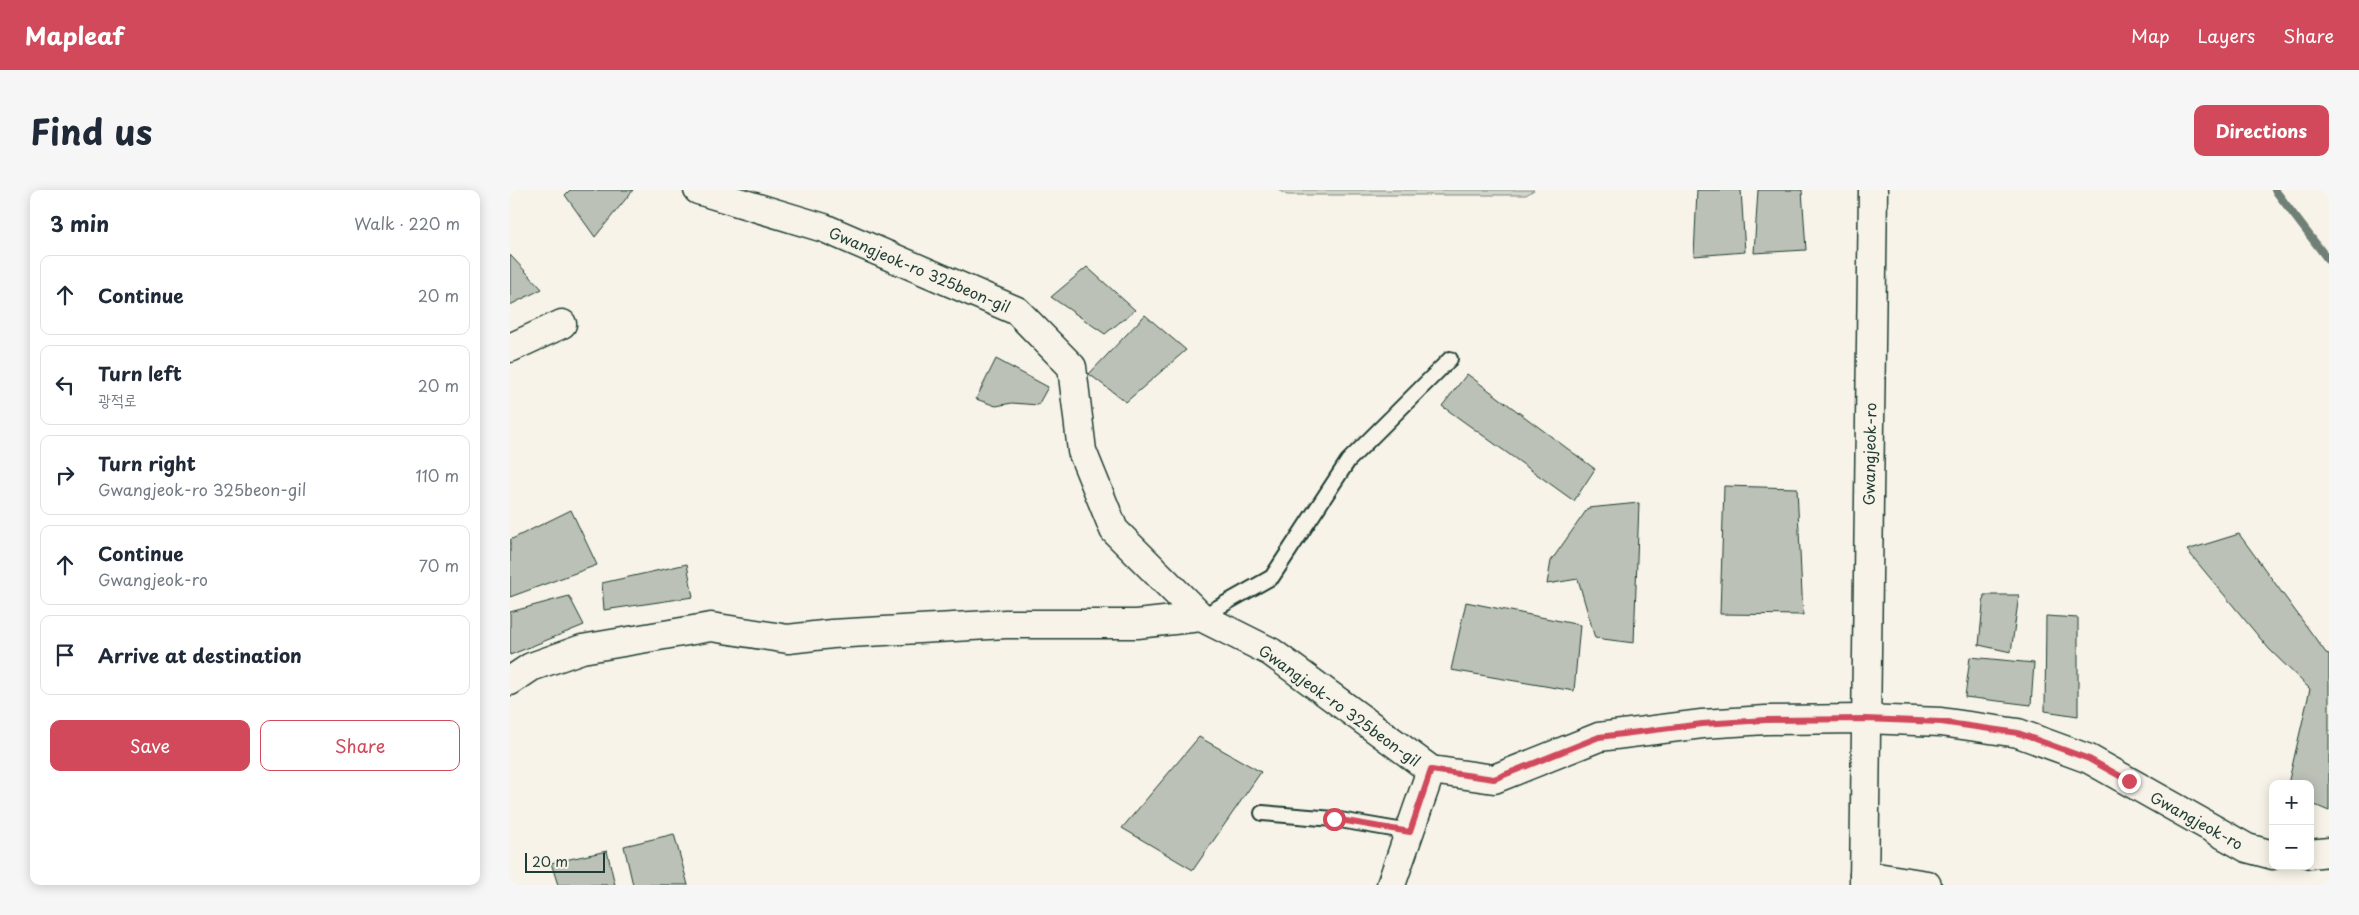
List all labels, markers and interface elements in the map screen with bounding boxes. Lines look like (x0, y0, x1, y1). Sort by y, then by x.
text: Mapleaf (25, 17, 124, 53)
text: Map (2131, 22, 2170, 49)
text: Layers (2198, 22, 2255, 49)
text: Share (2283, 22, 2334, 49)
text: Find us (30, 104, 152, 157)
button: Directions (2194, 105, 2329, 156)
text: 3 min (50, 207, 109, 239)
text: Walk · 220 m (354, 211, 460, 235)
street label: Gwangjeok-ro 325beon-gil (826, 220, 1014, 318)
icon: ahead (51, 281, 79, 309)
text: Continue (98, 281, 184, 309)
text: 20 m (418, 283, 459, 307)
text: Turn left (98, 359, 182, 387)
icon: left (51, 371, 79, 399)
text: 20 m (418, 373, 459, 397)
text: 광적로 (98, 387, 137, 411)
street label: Gwangjeok-ro (1857, 402, 1881, 506)
text: Turn right (98, 449, 196, 477)
icon: right (51, 461, 79, 489)
text: 110 m (416, 463, 459, 487)
text: Gwangjeok-ro 325beon-gil (98, 477, 306, 501)
text: Continue (98, 539, 184, 567)
icon: ahead (51, 551, 79, 579)
text: 70 m (419, 553, 459, 577)
text: Gwangjeok-ro (98, 567, 208, 591)
street label: Gwangjeok-ro 325beon-gil (1254, 638, 1426, 772)
icon: arrive (51, 641, 79, 669)
text: Arrive at destination (98, 641, 302, 669)
button: Save (50, 720, 250, 771)
button: Share (260, 720, 460, 771)
route end (2118, 770, 2141, 793)
map controls (2269, 780, 2314, 870)
button: + (2269, 780, 2314, 825)
street label: Gwangjeok-ro (2146, 785, 2248, 855)
route start (1323, 808, 1346, 831)
button: − (2269, 825, 2314, 870)
scale bar (525, 850, 605, 873)
text: 20 m (532, 851, 568, 872)

